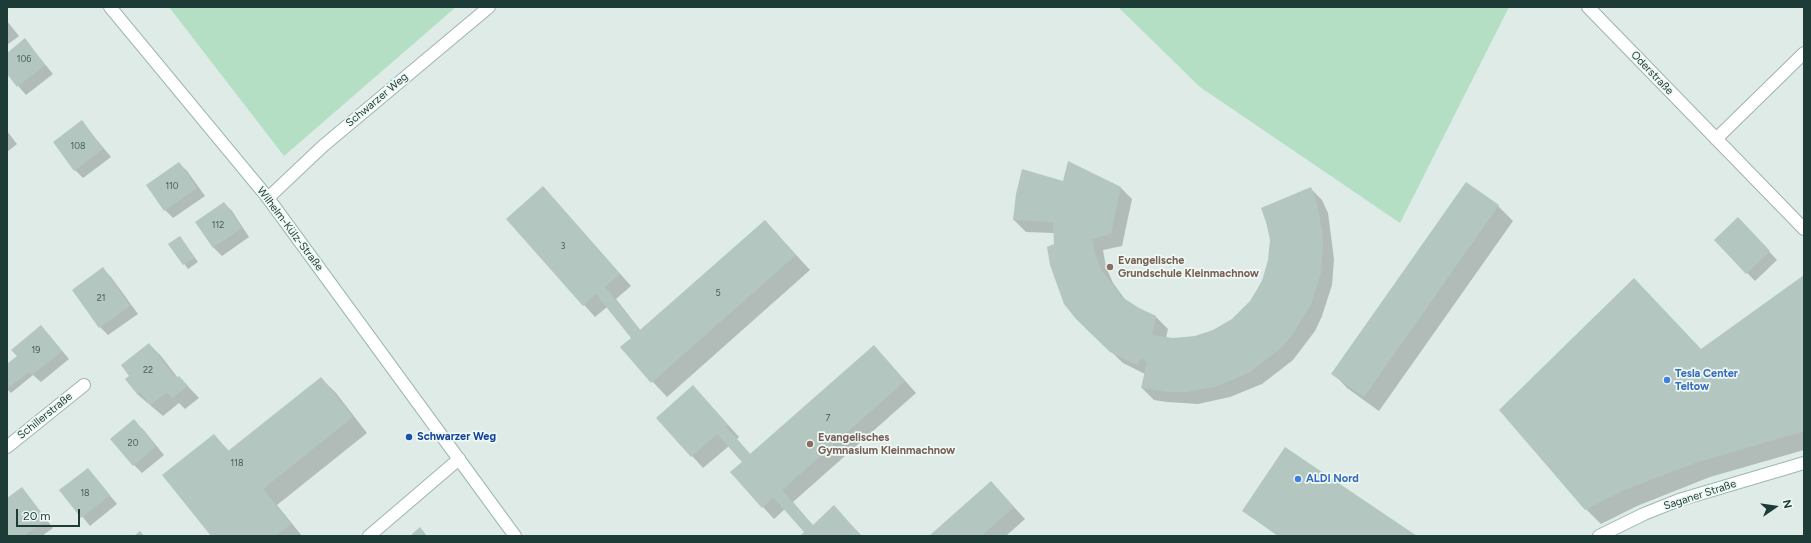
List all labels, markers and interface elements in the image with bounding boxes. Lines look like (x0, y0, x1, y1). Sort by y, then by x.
street label: Oderstraße (1628, 48, 1676, 98)
house number: 106 (17, 54, 31, 64)
street label: Schwarzer Weg (343, 70, 411, 130)
house number: 108 (70, 141, 86, 151)
house number: 110 (165, 181, 179, 191)
street label: Wilhelm-Külz-Straße (254, 184, 326, 274)
house number: 112 (212, 220, 224, 230)
house number: 3 (561, 241, 565, 251)
place label: Evangelische Grundschule Kleinmachnow (1118, 254, 1259, 280)
marker: Evangelische Grundschule Kleinmachnow (1105, 262, 1115, 272)
house number: 5 (715, 288, 721, 298)
house number: 21 (97, 293, 105, 303)
house number: 19 (32, 345, 40, 355)
house number: 22 (143, 365, 153, 375)
place label: Tesla Center Teltow (1675, 367, 1738, 393)
marker: Tesla Center Teltow (1662, 375, 1672, 385)
street label: Schillerstraße (15, 390, 75, 442)
house number: 7 (826, 413, 830, 423)
place label: Schwarzer Weg (417, 430, 496, 444)
place label: Evangelisches Gymnasium Kleinmachnow (818, 431, 955, 457)
marker: Schwarzer Weg (404, 432, 414, 442)
house number: 20 (128, 438, 138, 448)
marker: Evangelisches Gymnasium Kleinmachnow (805, 439, 815, 449)
house number: 118 (231, 458, 243, 468)
place label: ALDI Nord (1306, 472, 1359, 486)
marker: ALDI Nord (1293, 474, 1303, 484)
street label: Saganer Straße (1662, 477, 1738, 513)
north arrow (1755, 487, 1795, 527)
house number: 18 (80, 488, 90, 498)
text: N (1780, 499, 1794, 510)
scale bar (18, 501, 82, 527)
text: 20 m (23, 509, 51, 523)

